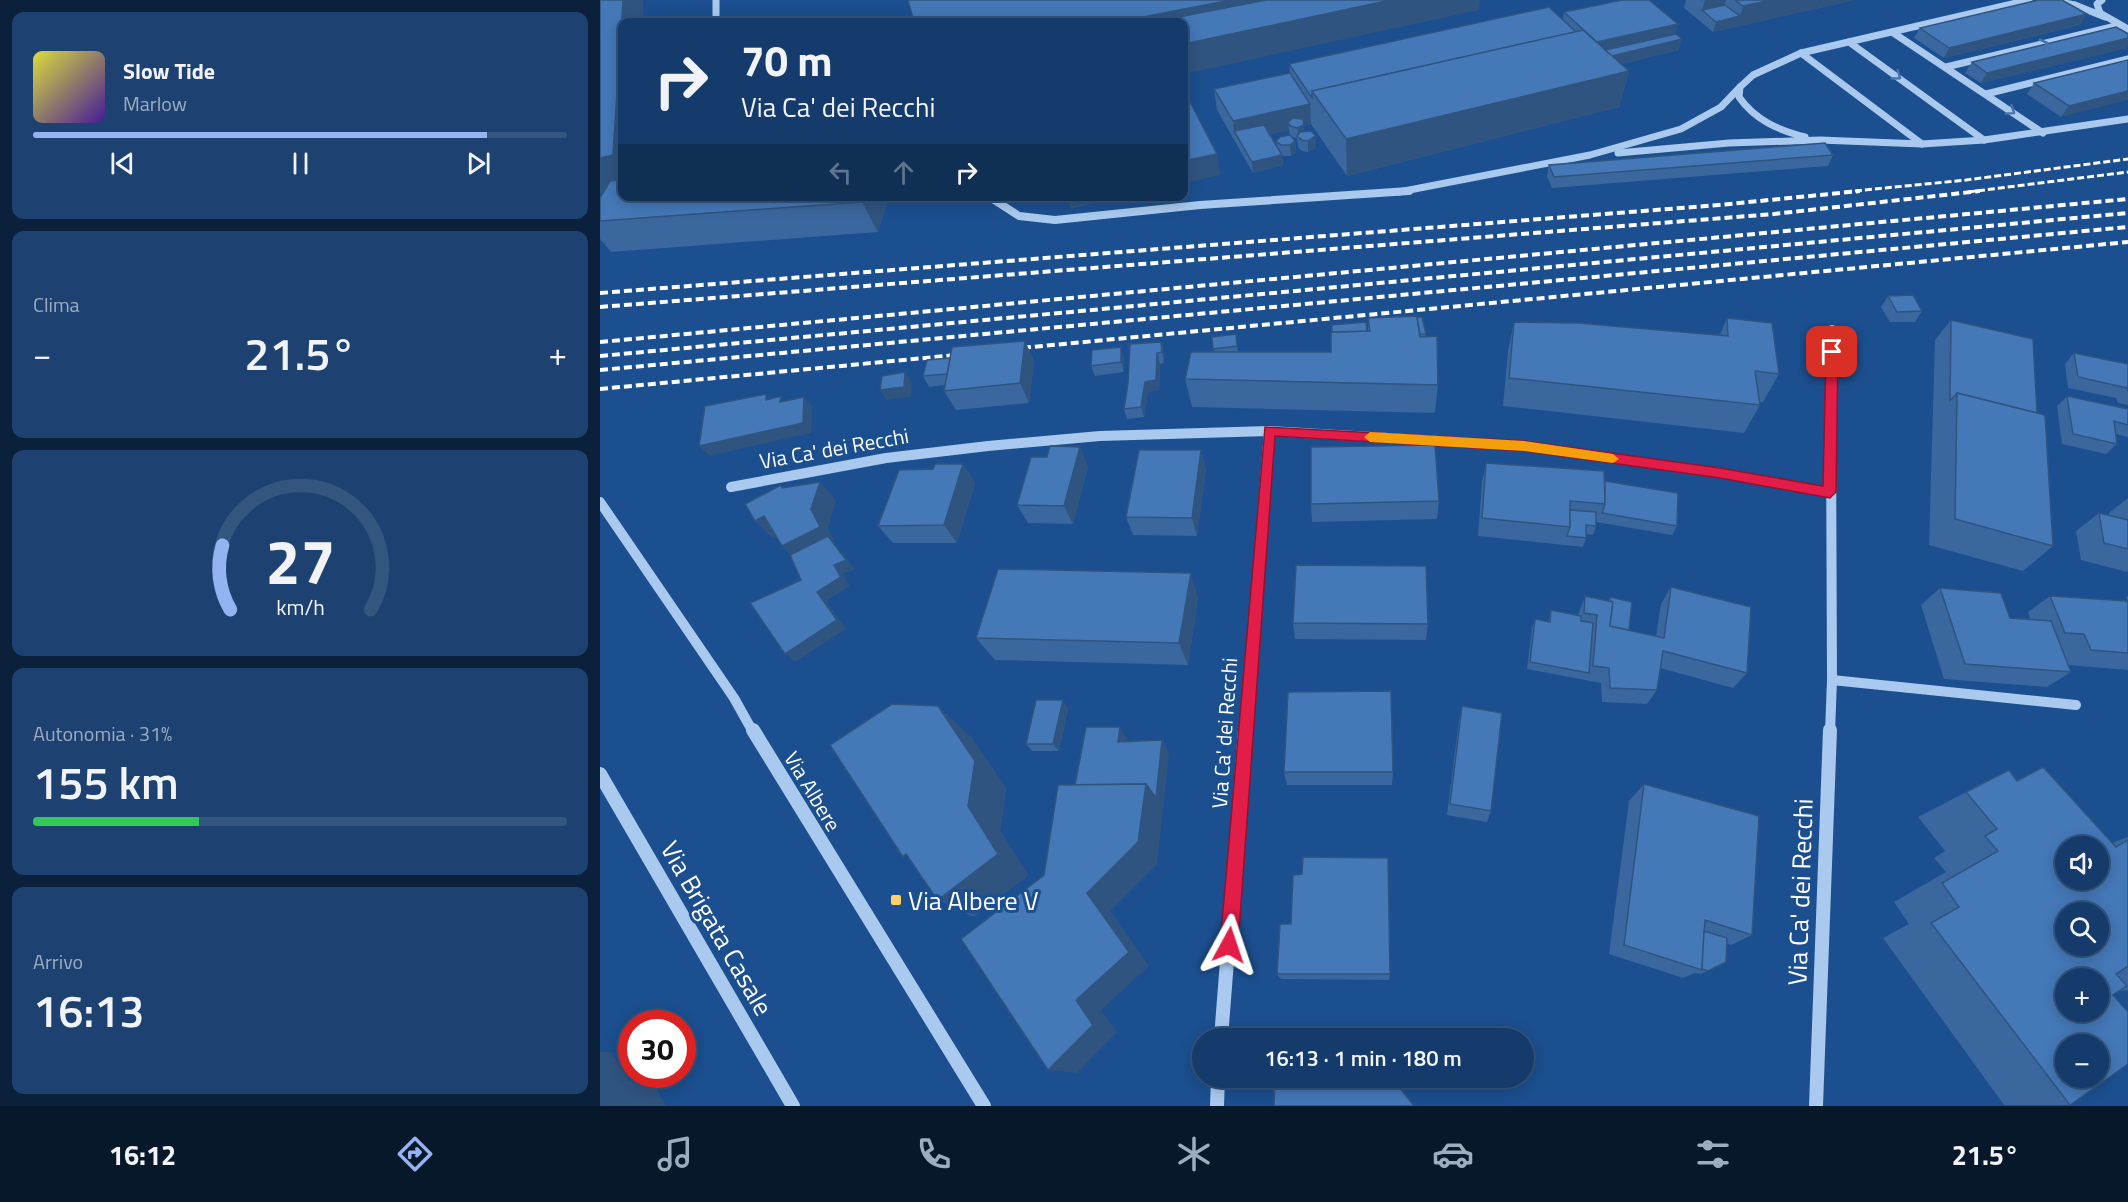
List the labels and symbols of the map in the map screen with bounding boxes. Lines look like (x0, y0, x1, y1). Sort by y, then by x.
one-way arrow (2038, 38, 2048, 51)
one-way arrow (1890, 69, 1901, 80)
one-way arrow (2004, 104, 2015, 115)
pin (1806, 326, 1857, 377)
street label: Via Ca' dei Recchi (757, 419, 911, 477)
street label: Via Ca' dei Recchi (1203, 656, 1245, 810)
street label: Via Albere (776, 745, 850, 837)
street label: Via Ca' dei Recchi (1777, 798, 1823, 986)
street label: Via Brigata Casale (651, 833, 783, 1023)
place label: Via Albere V (908, 881, 1039, 920)
marker: Via Albere V (889, 893, 903, 907)
position arrow (1197, 913, 1261, 977)
speed limit sign: 30 (618, 1010, 696, 1088)

